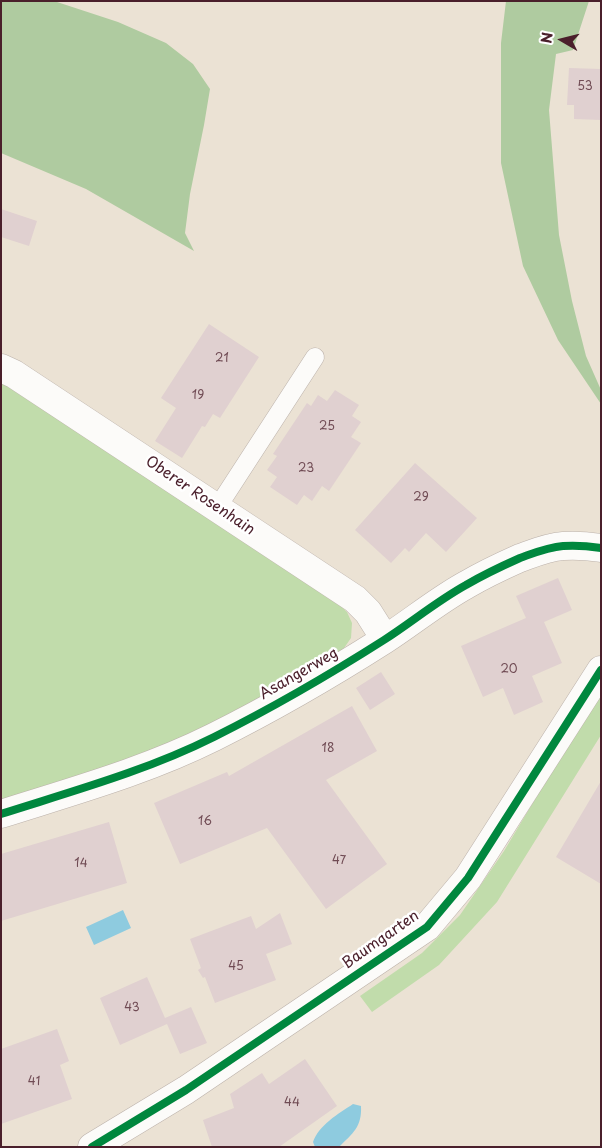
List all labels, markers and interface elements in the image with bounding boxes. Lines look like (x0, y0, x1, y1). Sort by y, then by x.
north arrow (537, 15, 587, 65)
text: N (535, 31, 558, 45)
house number: 53 (577, 80, 593, 94)
house number: 21 (215, 352, 229, 366)
house number: 19 (192, 389, 204, 403)
house number: 25 (319, 420, 335, 434)
street label: Oberer Rosenhain (142, 453, 258, 539)
house number: 23 (298, 462, 314, 476)
house number: 29 (413, 491, 429, 505)
street label: Asangerweg (256, 644, 342, 704)
house number: 20 (500, 663, 518, 677)
house number: 18 (322, 742, 334, 756)
house number: 16 (198, 815, 212, 829)
house number: 47 (332, 854, 346, 868)
house number: 14 (74, 857, 88, 871)
street label: Baumgarten (339, 907, 423, 973)
house number: 45 (228, 960, 244, 974)
house number: 43 (124, 1001, 140, 1015)
house number: 41 (28, 1075, 40, 1089)
house number: 44 (284, 1096, 300, 1110)

